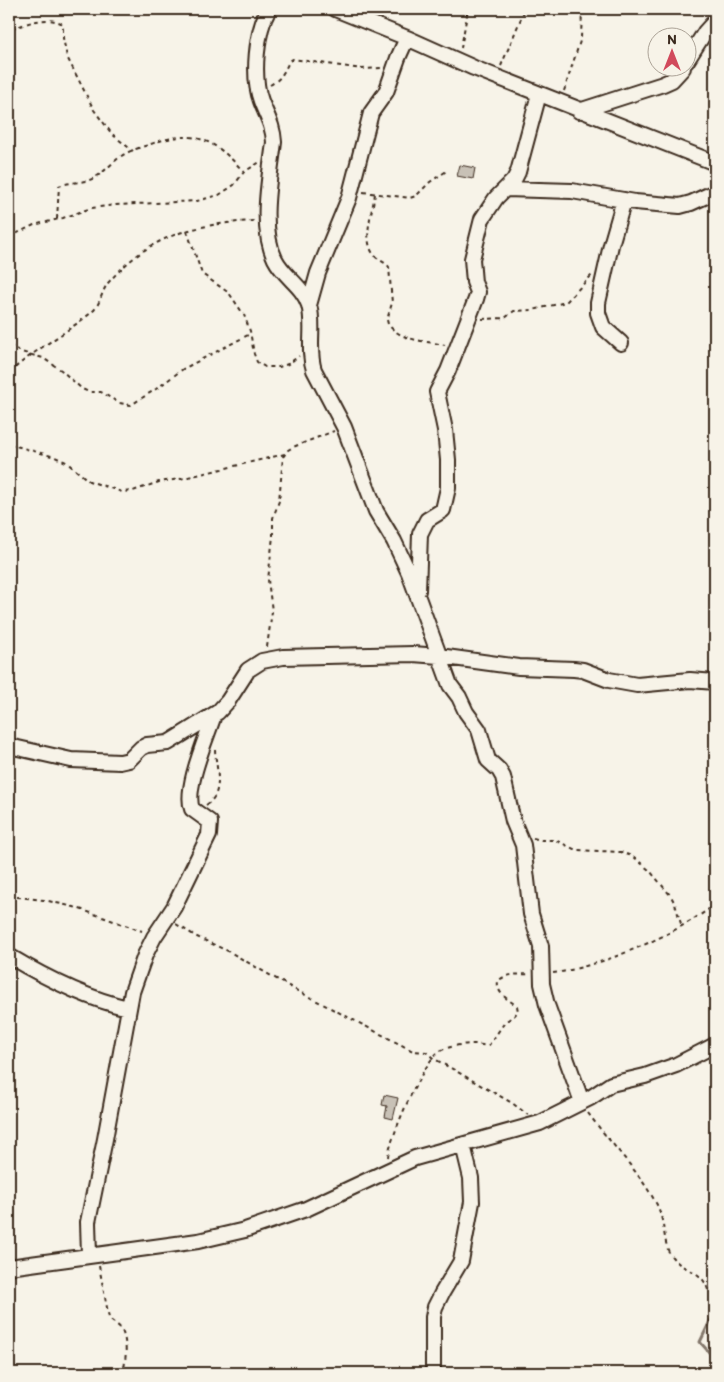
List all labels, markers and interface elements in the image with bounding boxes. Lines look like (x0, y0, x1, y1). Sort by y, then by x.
north arrow (646, 28, 696, 78)
text: N (667, 31, 677, 48)

